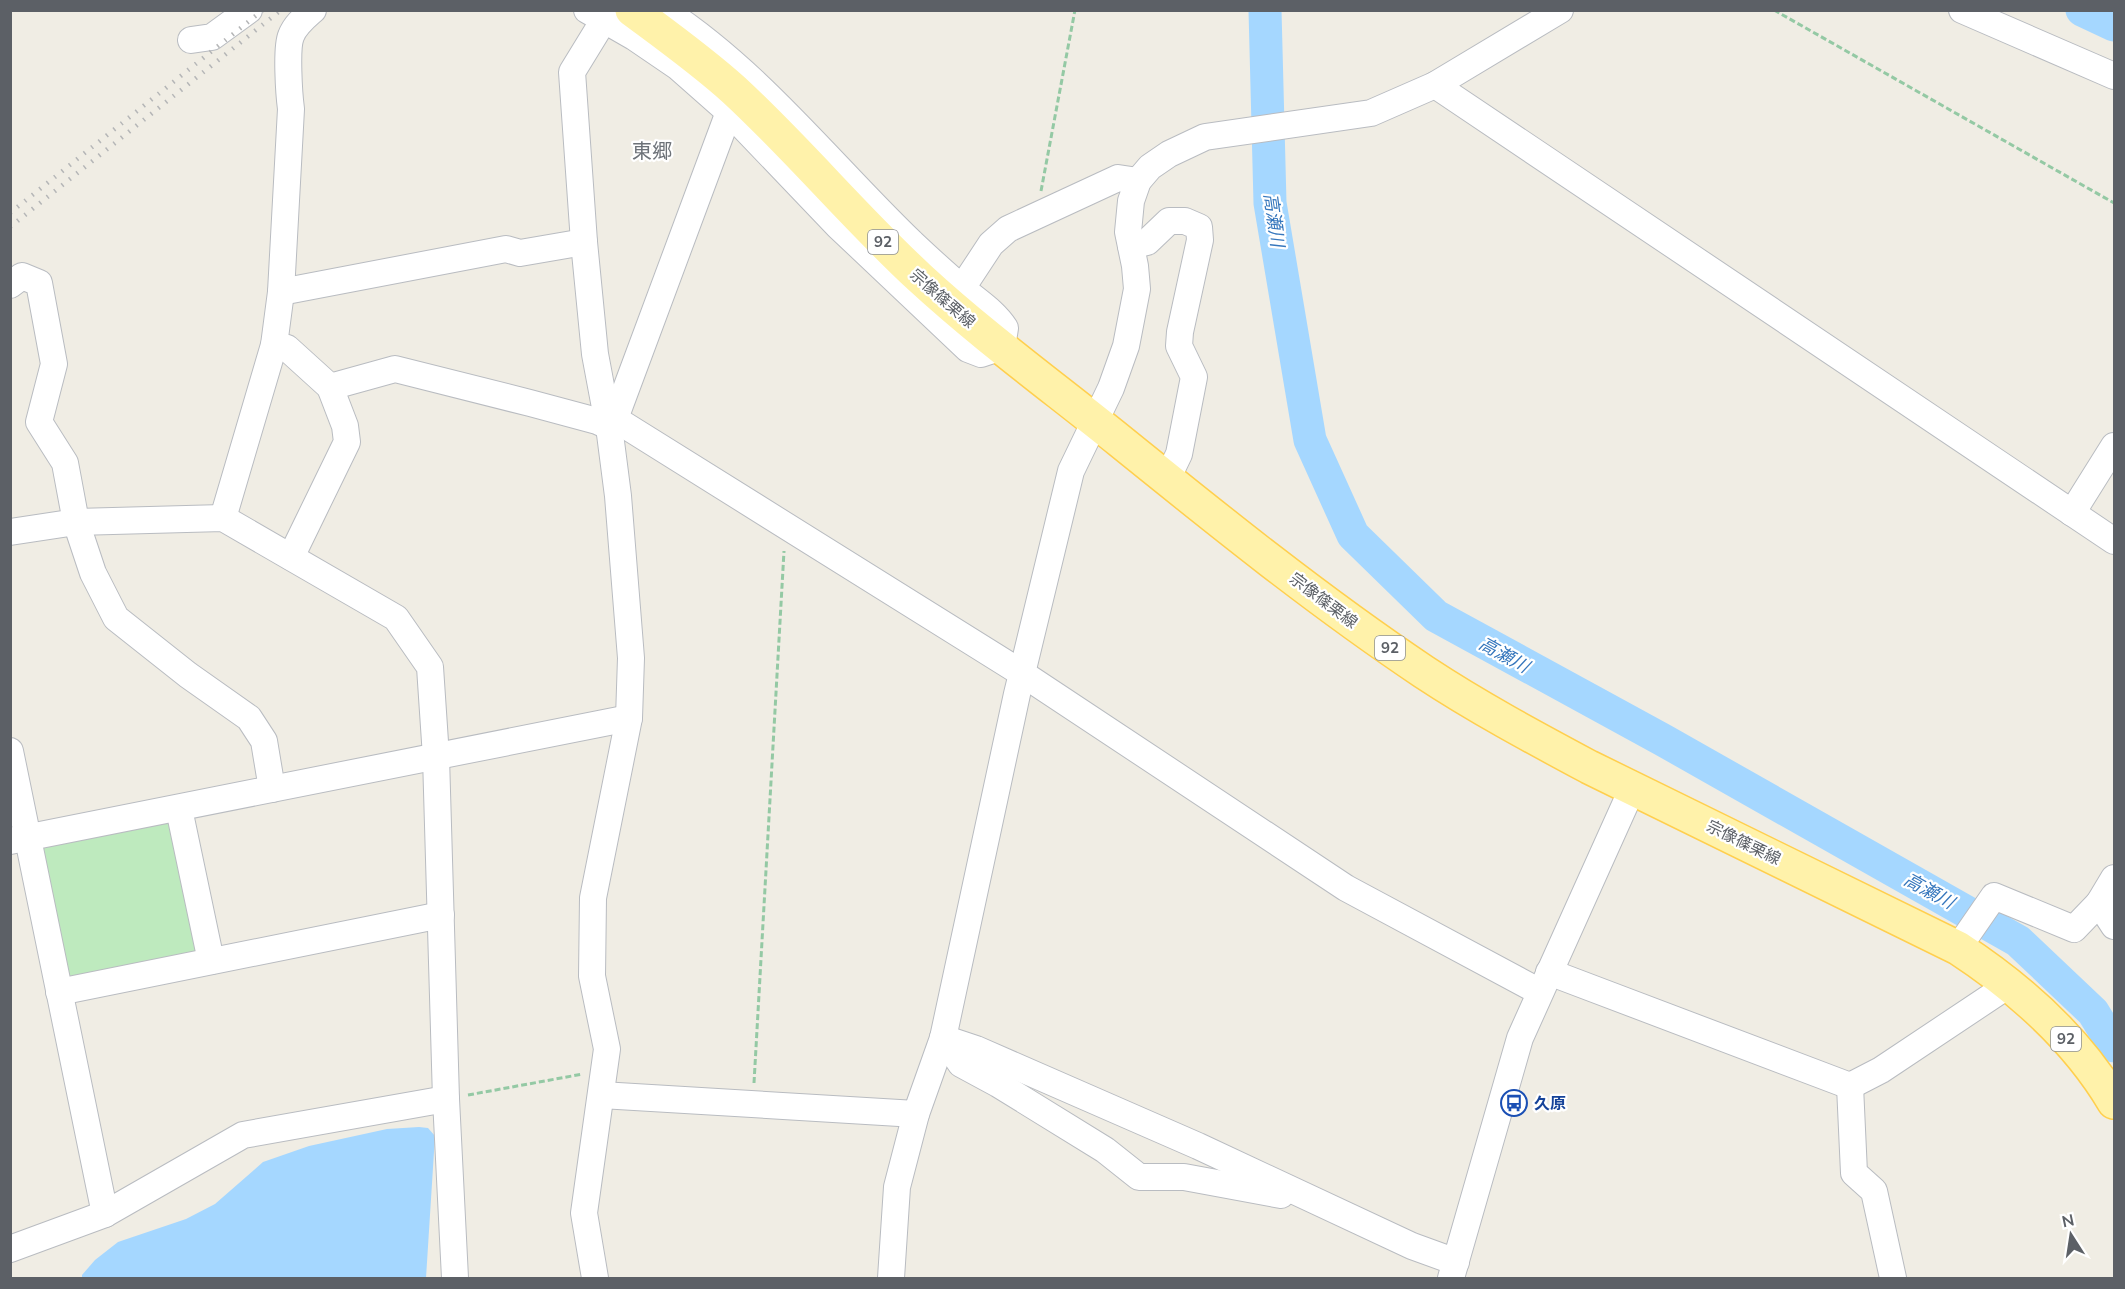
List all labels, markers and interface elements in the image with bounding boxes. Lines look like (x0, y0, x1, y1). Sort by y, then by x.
district label: 東郷 (632, 138, 672, 163)
water label: 高瀬川 (1259, 192, 1290, 250)
road number: 92 (868, 230, 898, 254)
street label: 宗像篠栗線 (906, 264, 980, 332)
street label: 宗像篠栗線 (1286, 568, 1362, 632)
water label: 高瀬川 (1475, 631, 1535, 679)
road number: 92 (1375, 636, 1405, 660)
street label: 宗像篠栗線 (1704, 815, 1784, 869)
water label: 高瀬川 (1900, 867, 1960, 915)
road number: 92 (2051, 1027, 2081, 1051)
bus stop icon: 久原 (1499, 1088, 1529, 1118)
place label: 久原 (1534, 1093, 1566, 1113)
north arrow (2041, 1205, 2101, 1265)
text: N (2060, 1209, 2076, 1231)

